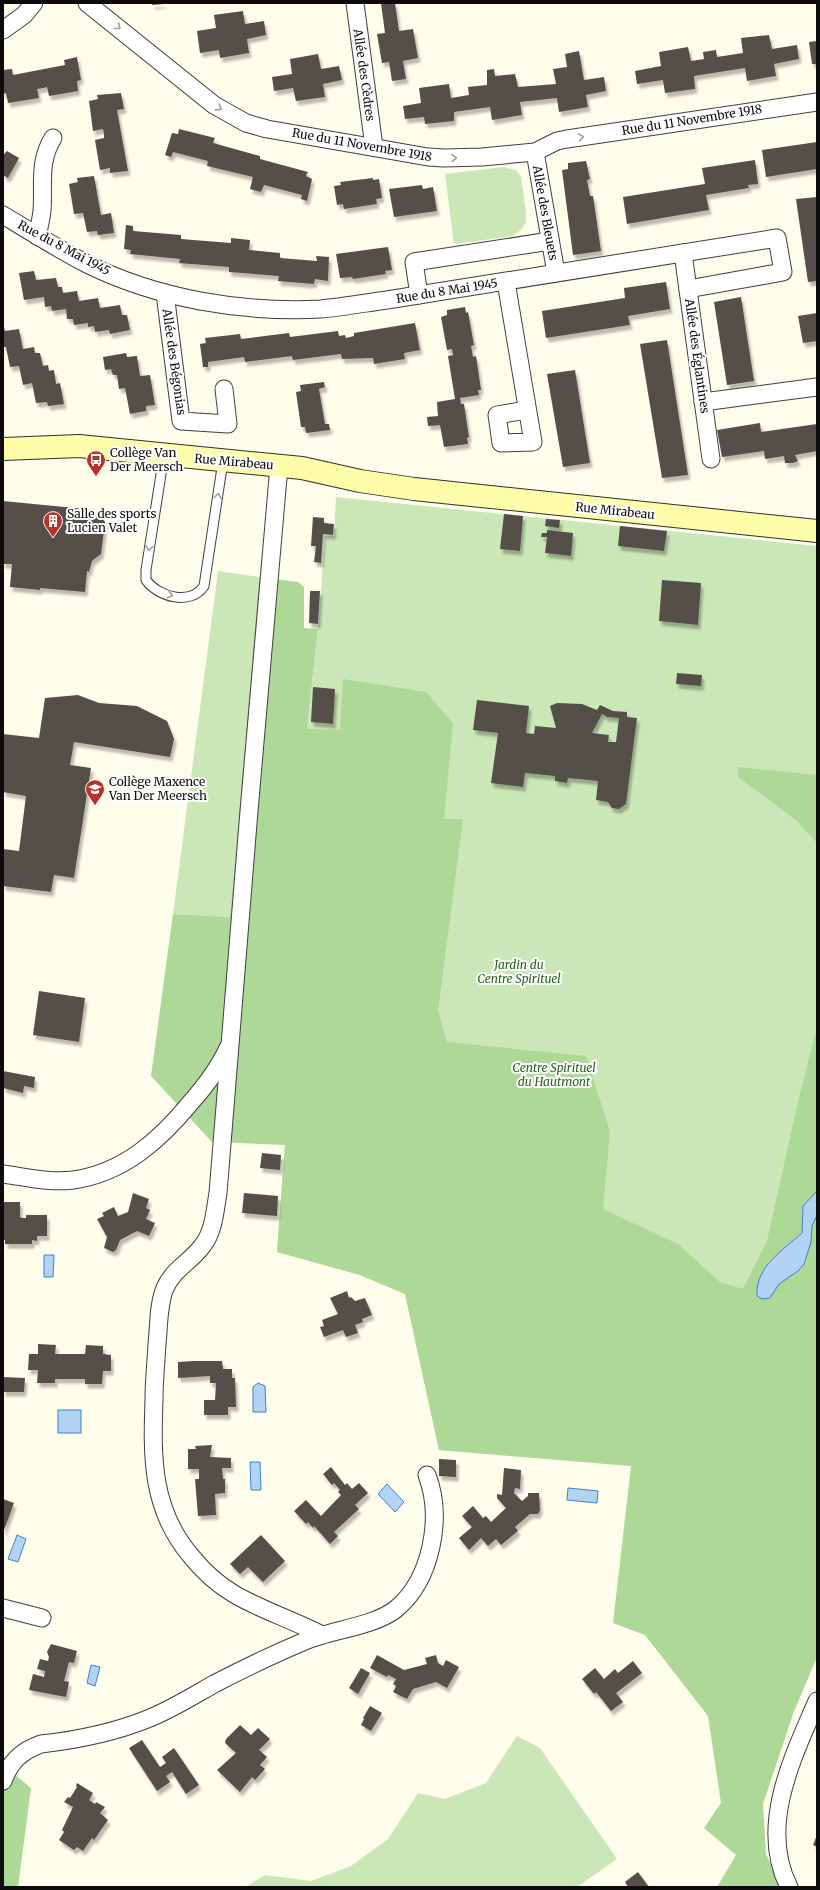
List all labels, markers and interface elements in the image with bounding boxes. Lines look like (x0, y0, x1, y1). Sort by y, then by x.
one-way arrow (113, 22, 120, 29)
street label: Allée des Cèdres (350, 27, 378, 122)
street label: Rue du 11 Novembre 1918 (621, 101, 763, 138)
one-way arrow (215, 103, 222, 111)
street label: Rue du 11 Novembre 1918 (291, 125, 433, 164)
one-way arrow (578, 133, 584, 142)
one-way arrow (451, 153, 457, 162)
street label: Allée des Bleuets (530, 163, 561, 262)
street label: Rue du 8 Mai 1945 (15, 217, 113, 278)
street label: Rue du 8 Mai 1945 (395, 275, 499, 306)
street label: Allée des Églantines (682, 297, 713, 414)
street label: Allée des Bégonias (159, 307, 189, 416)
place label: Collège Van Der Meersch (110, 445, 183, 474)
bus stop icon: Collège Van Der Meersch (85, 449, 107, 477)
street label: Rue Mirabeau (194, 451, 275, 472)
one-way arrow (213, 493, 222, 499)
street label: Rue Mirabeau (575, 499, 656, 522)
place label: Salle des sports Lucien Valet (67, 506, 156, 535)
building icon: Salle des sports Lucien Valet (42, 510, 64, 538)
one-way arrow (145, 545, 154, 551)
one-way arrow (166, 590, 173, 599)
place label: Collège Maxence Van Der Meersch (108, 774, 207, 803)
school or university icon: Collège Maxence Van Der Meersch (84, 778, 106, 806)
park label: Jardin du Centre Spirituel (477, 957, 561, 986)
park label: Centre Spirituel du Hautmont (512, 1060, 596, 1089)

